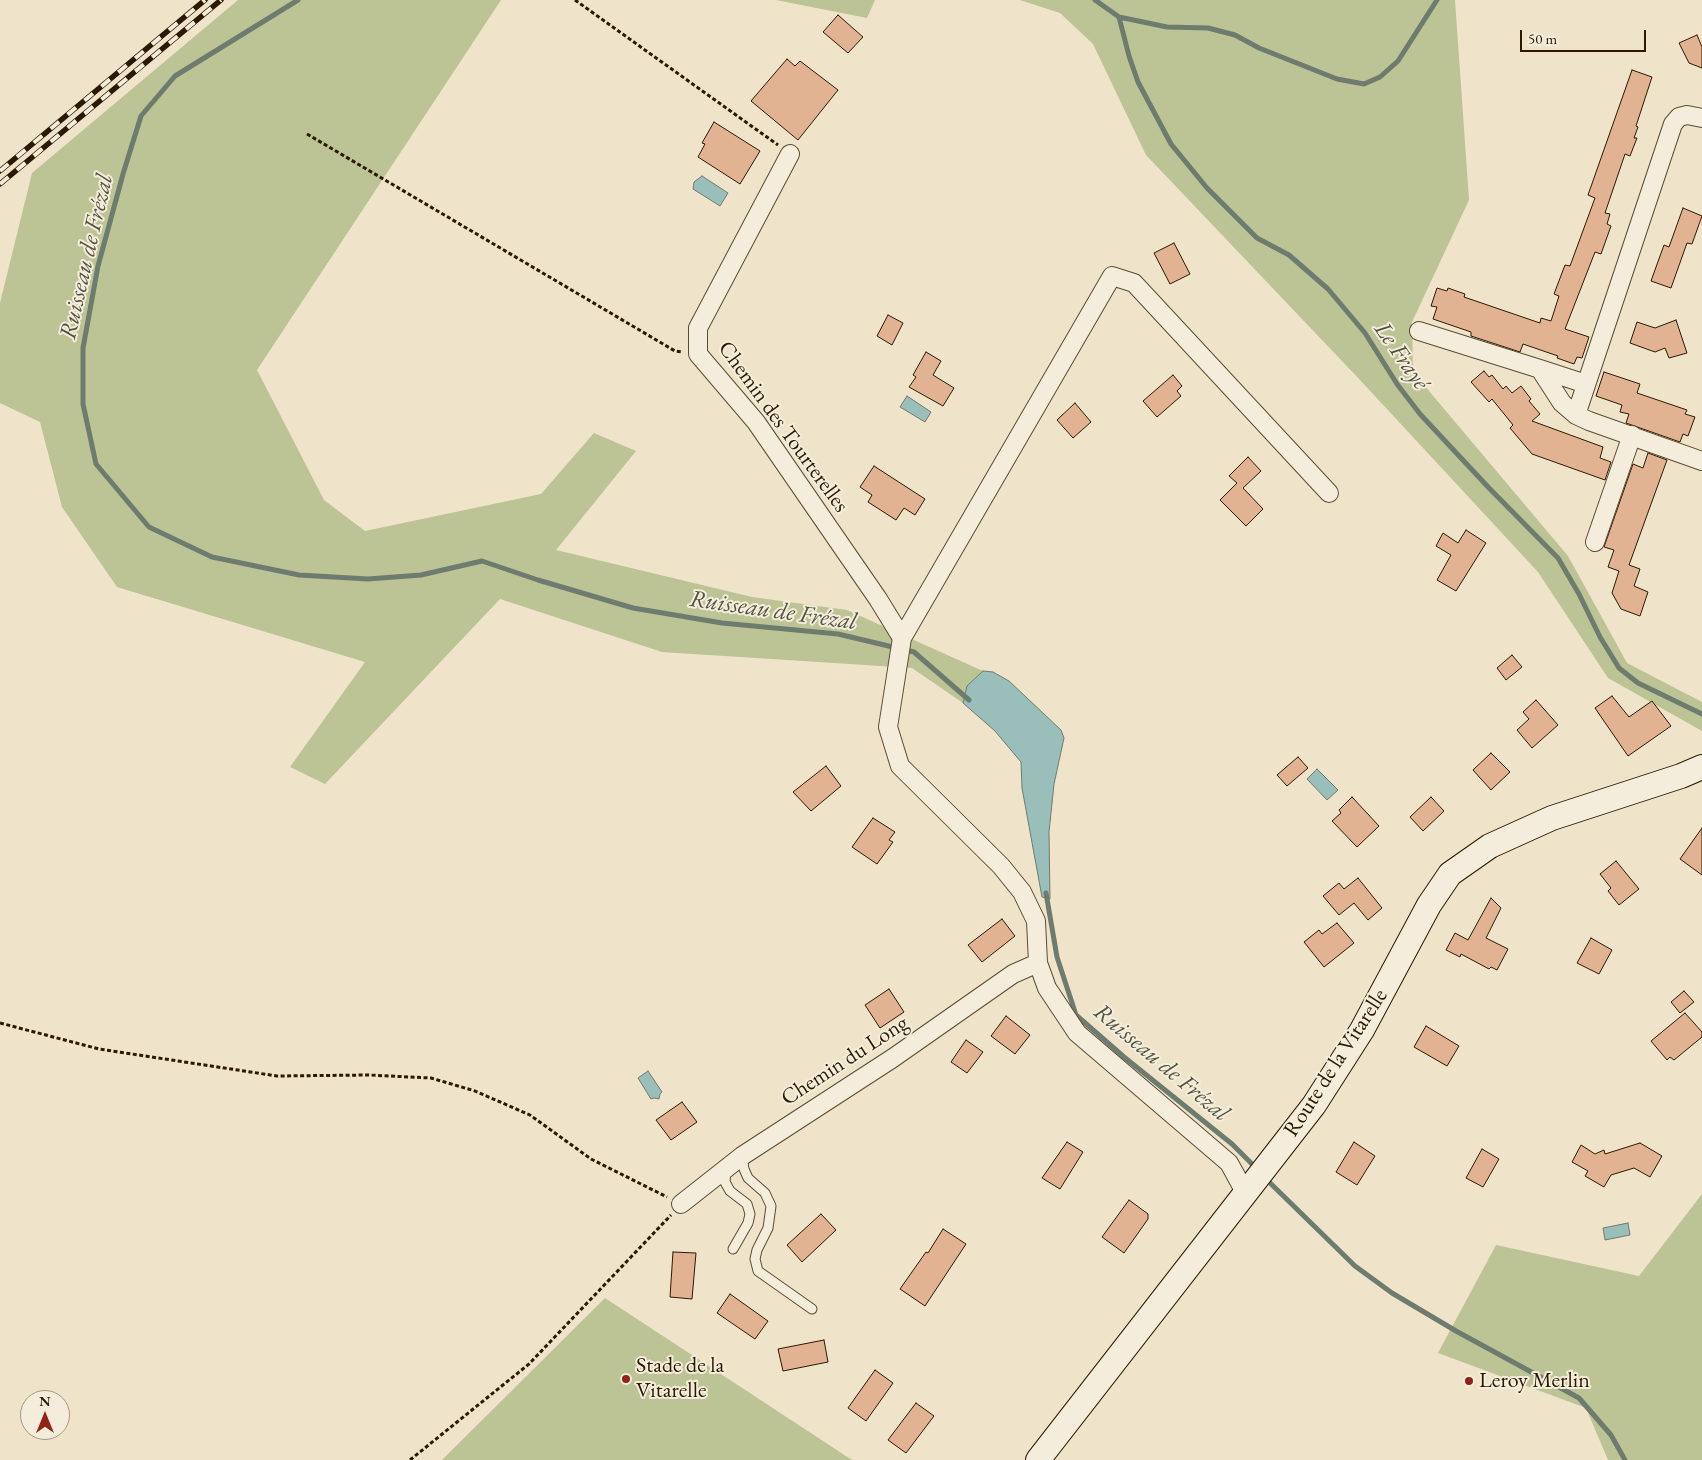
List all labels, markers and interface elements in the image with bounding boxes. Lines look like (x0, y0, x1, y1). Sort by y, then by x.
scale bar (1522, 20, 1648, 52)
text: 50 m (1528, 29, 1557, 48)
water label: Ruisseau de Frézal (54, 172, 120, 342)
water label: Le Frayé (1367, 316, 1435, 396)
street label: Chemin des Tourterelles (712, 336, 854, 518)
water label: Ruisseau de Frézal (688, 585, 858, 637)
street label: Route de la Vitarelle (1278, 984, 1394, 1142)
water label: Ruisseau de Frézal (1087, 998, 1235, 1128)
street label: Chemin du Long (777, 1010, 913, 1112)
place label: Stade de la Vitarelle (636, 1353, 724, 1404)
place label: Leroy Merlin (1479, 1368, 1590, 1394)
marker: Stade de la Vitarelle (620, 1373, 632, 1385)
marker: Leroy Merlin (1463, 1375, 1475, 1387)
north arrow (20, 1390, 70, 1440)
text: N (39, 1392, 51, 1410)

